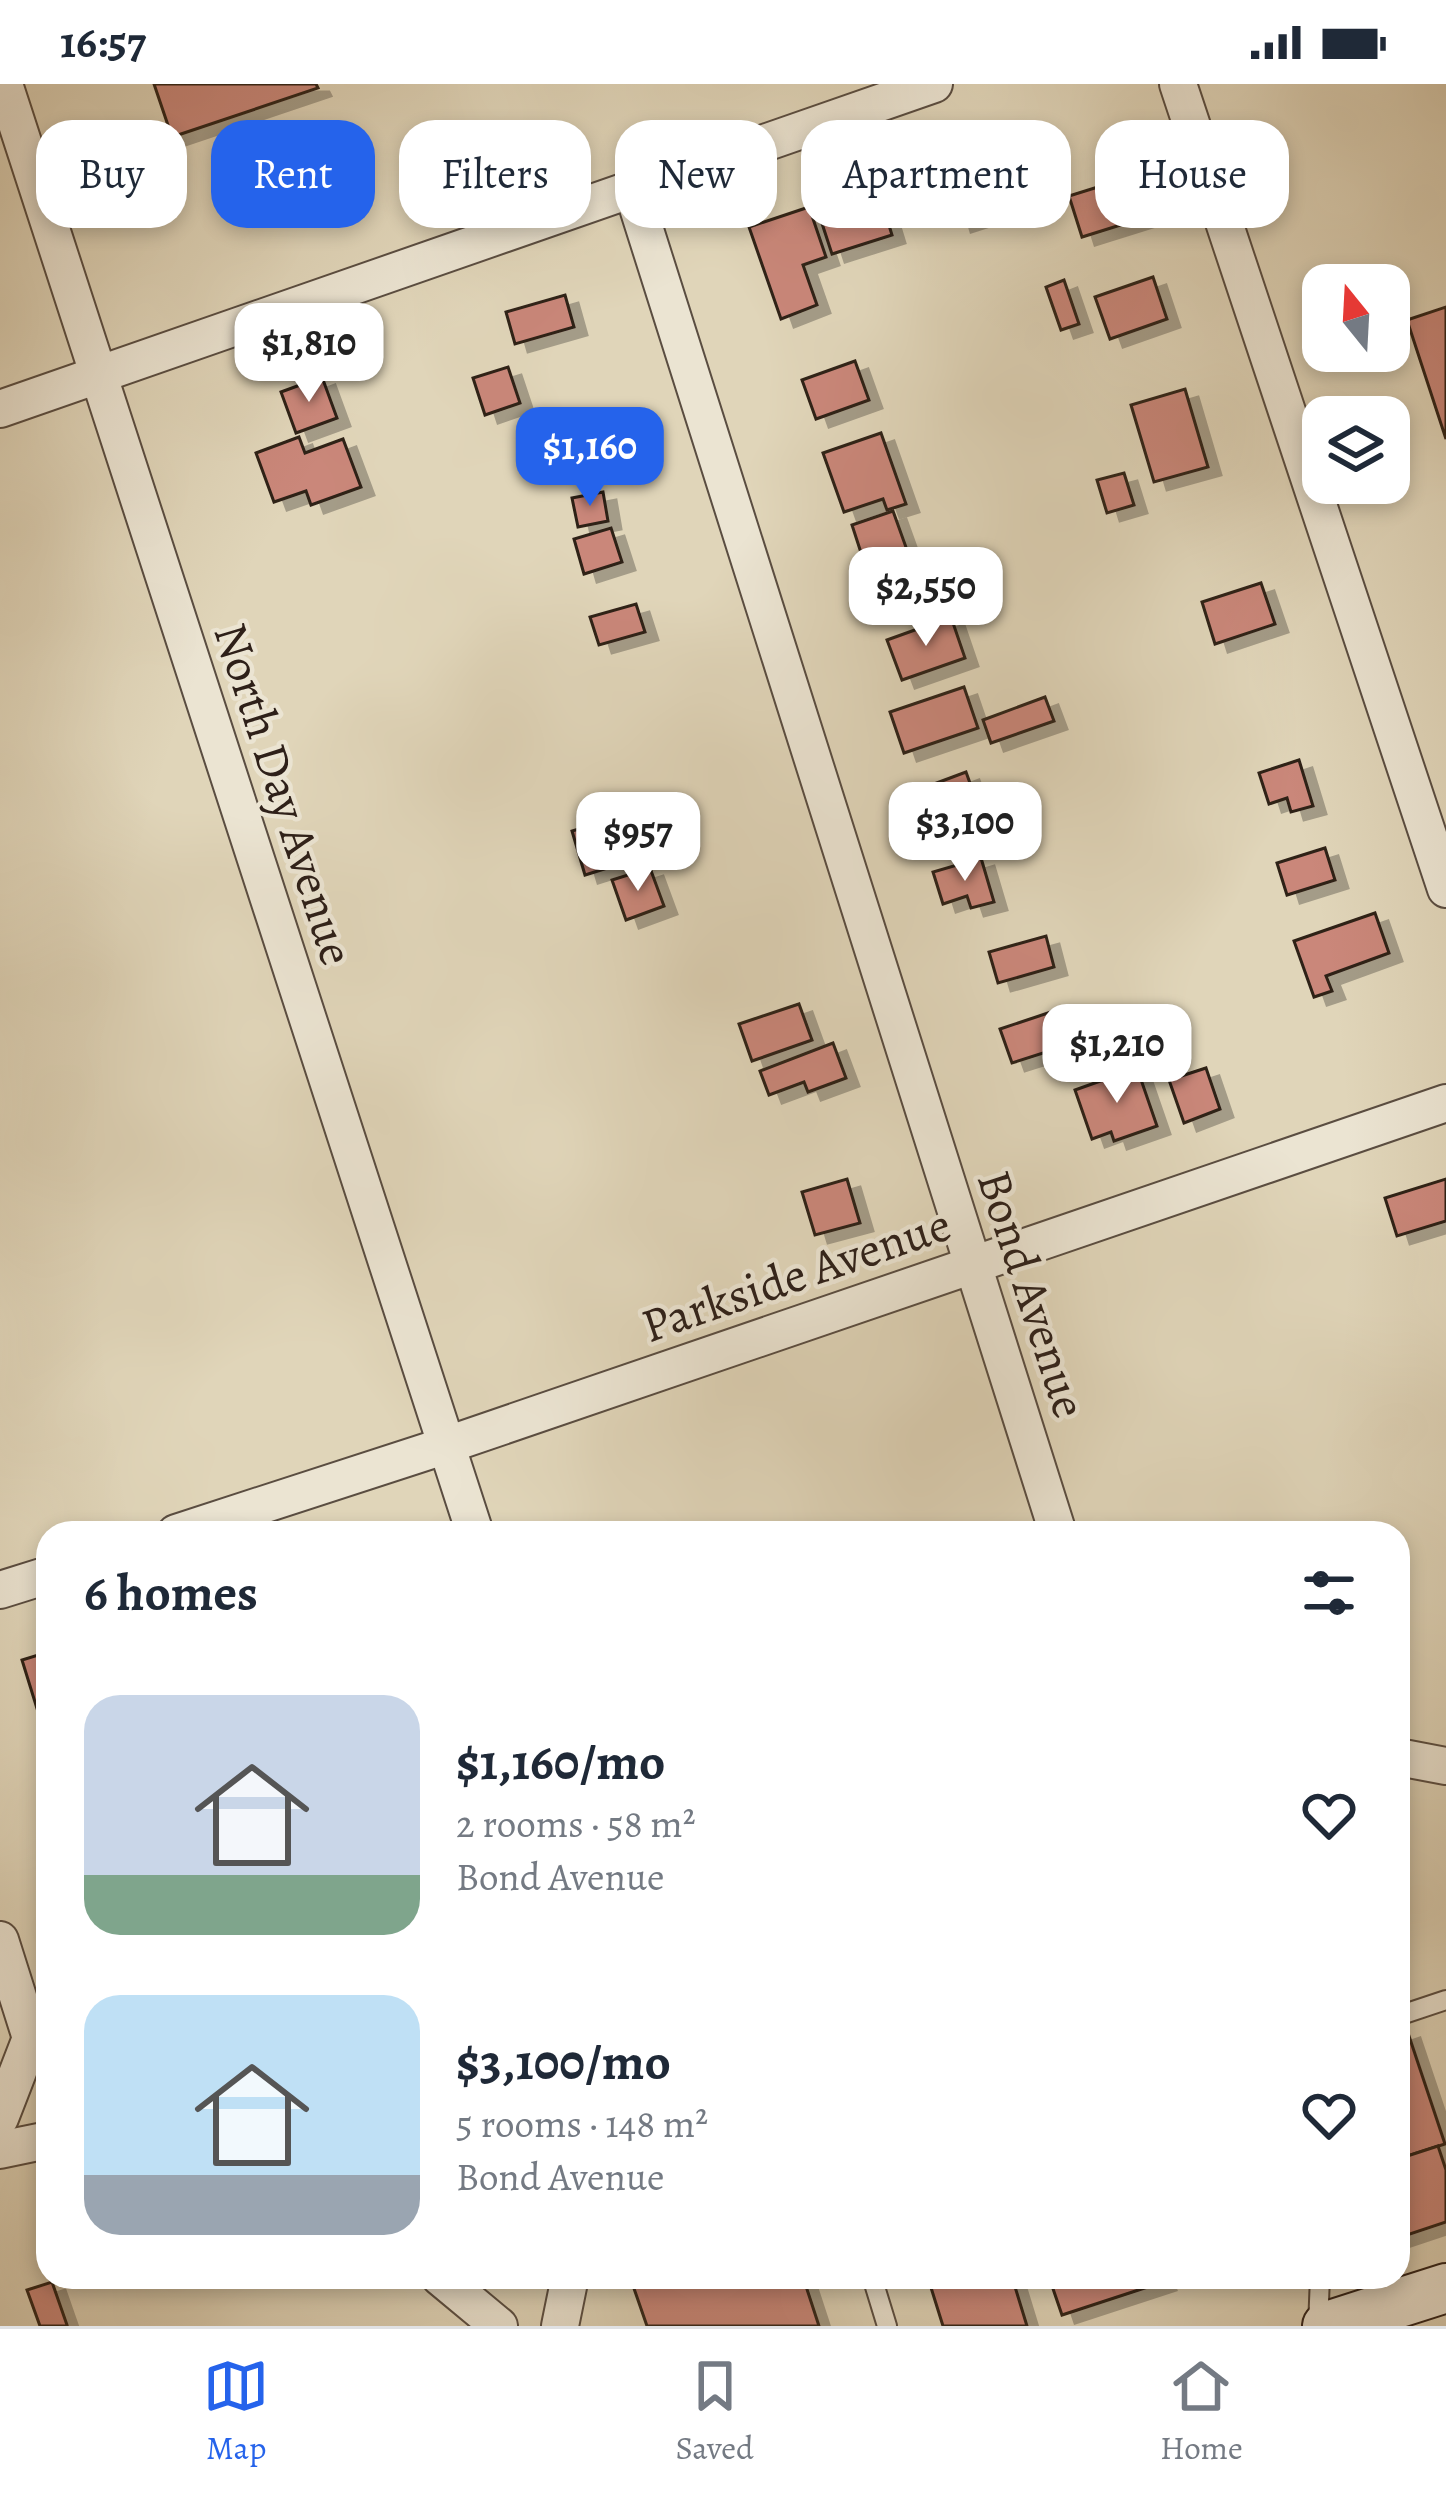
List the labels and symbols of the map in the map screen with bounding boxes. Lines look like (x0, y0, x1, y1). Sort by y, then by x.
north arrow (1302, 264, 1410, 372)
pin: $1,810 (211, 303, 407, 405)
pin: $1,160 (492, 407, 688, 509)
pin: $2,550 (828, 547, 1024, 649)
street label: North Day Avenue (198, 615, 370, 973)
pin: $3,100 (867, 782, 1063, 884)
pin: $957 (567, 792, 709, 894)
pin: $1,210 (1019, 1004, 1215, 1106)
street label: Bond Avenue (961, 1162, 1103, 1426)
street label: Parkside Avenue (633, 1191, 959, 1359)

